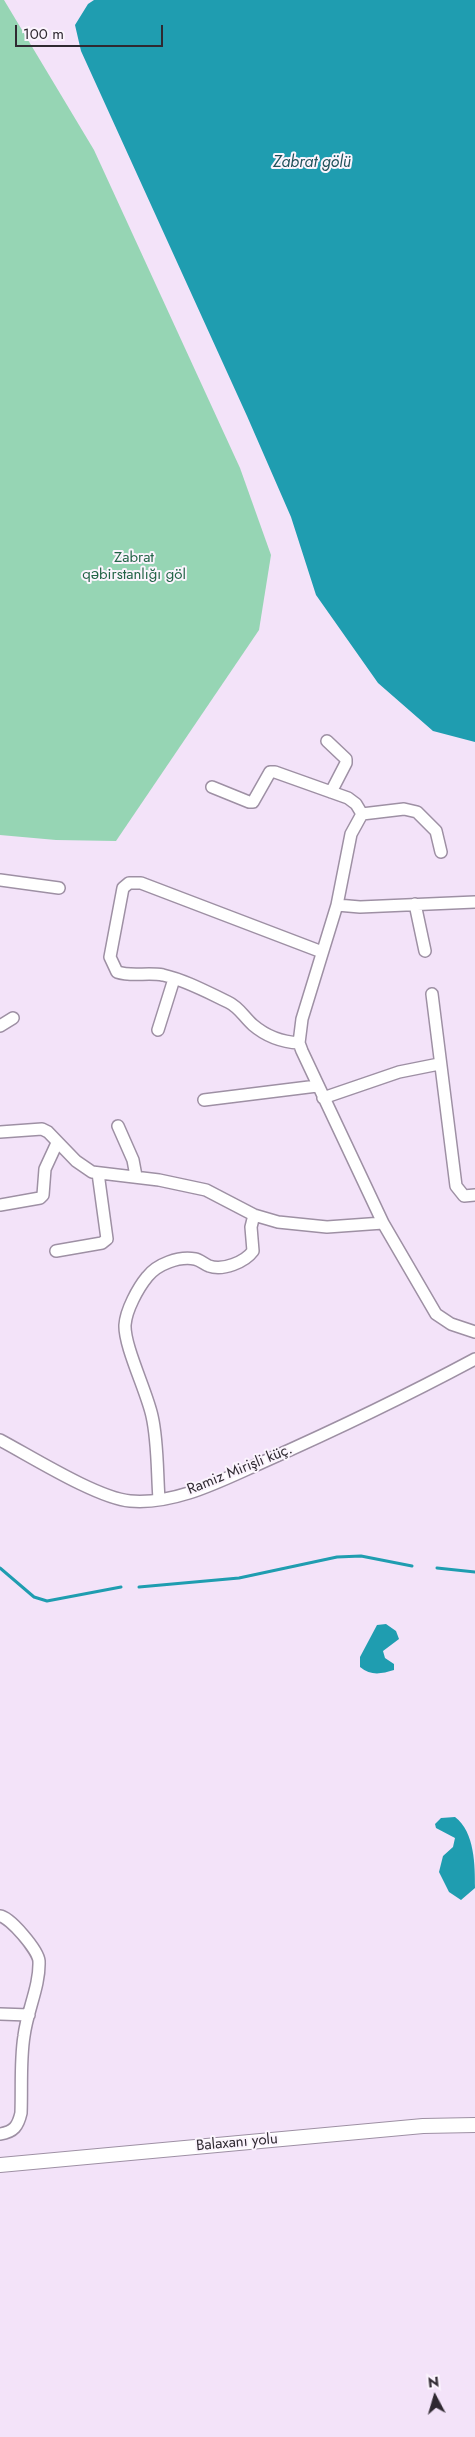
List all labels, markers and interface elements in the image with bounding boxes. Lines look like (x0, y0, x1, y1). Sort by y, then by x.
scale bar (18, 15, 165, 47)
text: 100 m (23, 23, 64, 45)
water label: Zabrat gölü (273, 153, 351, 173)
park label: Zabrat qəbirstanlığı göl (82, 549, 186, 584)
street label: Ramiz Mirişli küç. (185, 1441, 295, 1499)
street label: Balaxanı yolu (195, 2130, 279, 2156)
north arrow (410, 2372, 460, 2422)
text: N (427, 2372, 440, 2393)

